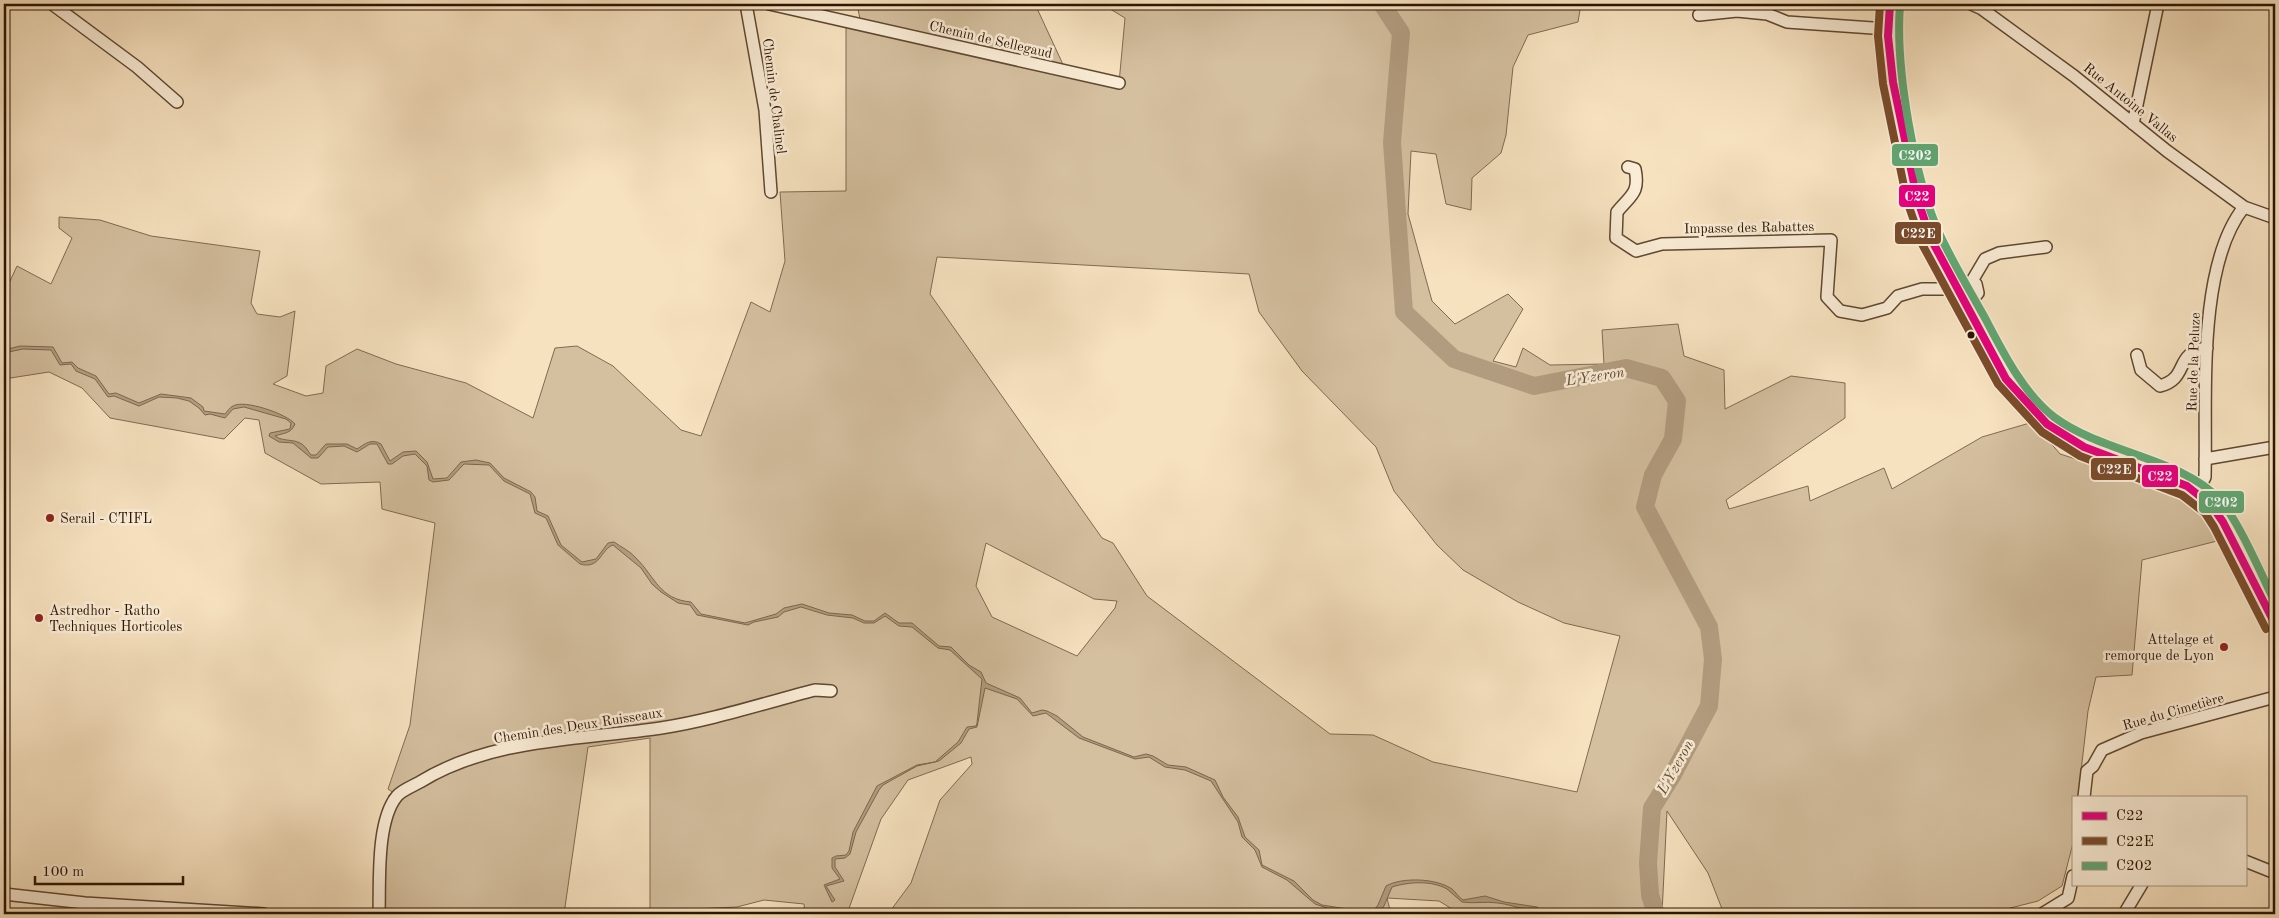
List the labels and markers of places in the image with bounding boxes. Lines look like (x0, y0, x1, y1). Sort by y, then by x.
unlabelled marker (1966, 330, 1976, 340)
marker: Serail - CTIFL (44, 512, 56, 524)
place label: Serail - CTIFL (60, 512, 152, 526)
place label: Astredhor - Ratho Techniques Horticoles (49, 604, 182, 634)
marker: Astredhor - Ratho Techniques Horticoles (33, 612, 45, 624)
place label: Attelage et remorque de Lyon (2105, 633, 2214, 663)
marker: Attelage et remorque de Lyon (2218, 641, 2230, 653)

